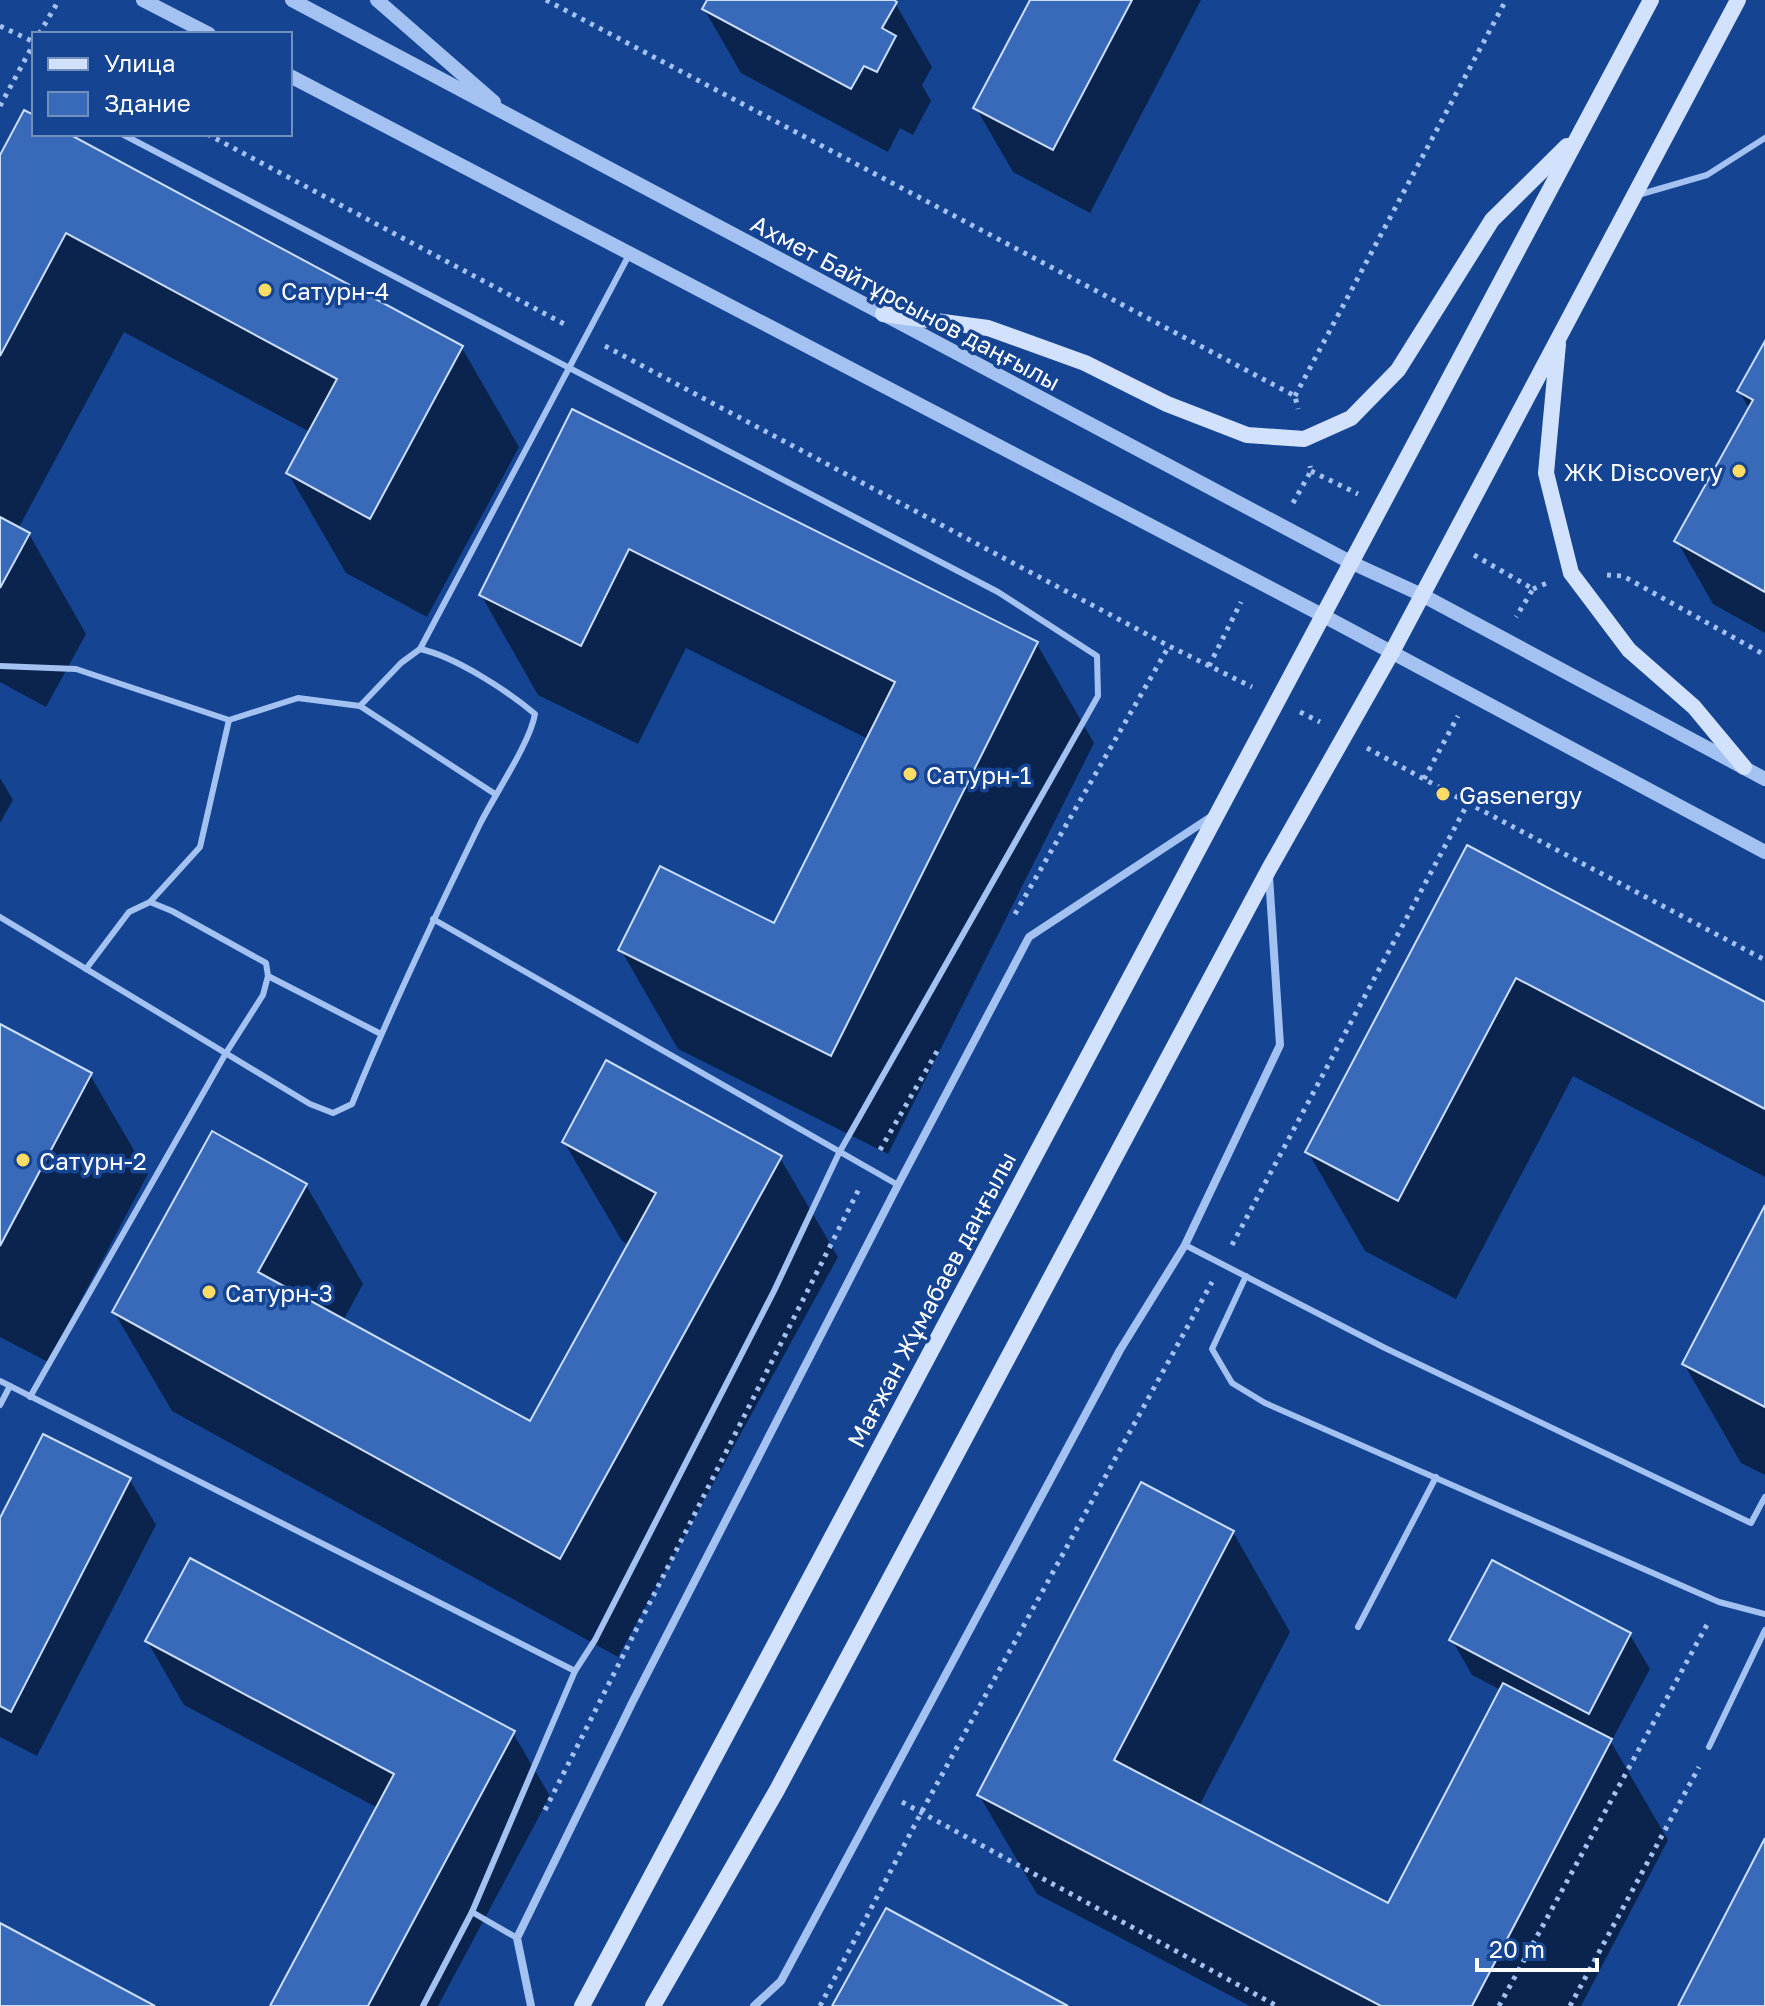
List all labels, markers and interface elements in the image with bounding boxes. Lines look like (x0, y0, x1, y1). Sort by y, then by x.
legend (32, 32, 292, 136)
text: Улица (104, 48, 176, 77)
text: Здание (104, 88, 191, 117)
street label: Ахмет Байтұрсынов даңғылы (746, 208, 1066, 397)
place label: Сатурн-4 (281, 276, 389, 305)
marker: Сатурн-4 (256, 281, 274, 299)
place label: ЖК Discovery (1564, 457, 1723, 486)
marker: ЖК Discovery (1730, 462, 1748, 480)
place label: Сатурн-1 (926, 760, 1031, 789)
marker: Сатурн-1 (901, 765, 919, 783)
place label: Gasenergy (1459, 780, 1582, 809)
marker: Gasenergy (1434, 785, 1452, 803)
place label: Сатурн-2 (39, 1146, 147, 1175)
street label: Мағжан Жұмабаев даңғылы (841, 1146, 1022, 1452)
marker: Сатурн-2 (14, 1151, 32, 1169)
place label: Сатурн-3 (225, 1278, 333, 1307)
marker: Сатурн-3 (200, 1283, 218, 1301)
scale bar (1477, 1922, 1597, 1972)
text: 20 m (1489, 1934, 1545, 1963)

